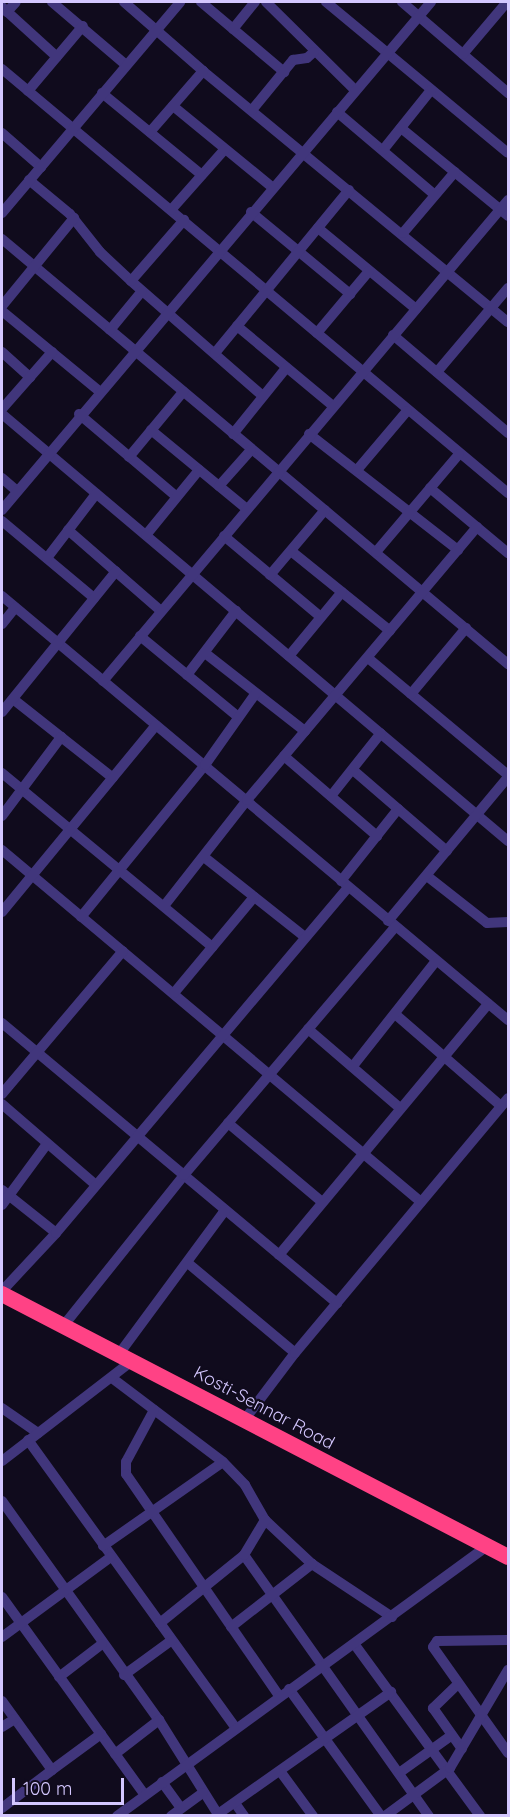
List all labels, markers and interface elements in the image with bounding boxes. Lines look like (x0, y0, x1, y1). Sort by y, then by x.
street label: Kosti-Sennar Road (190, 1362, 338, 1454)
scale bar (15, 1766, 128, 1804)
text: 100 m (23, 1777, 72, 1800)

